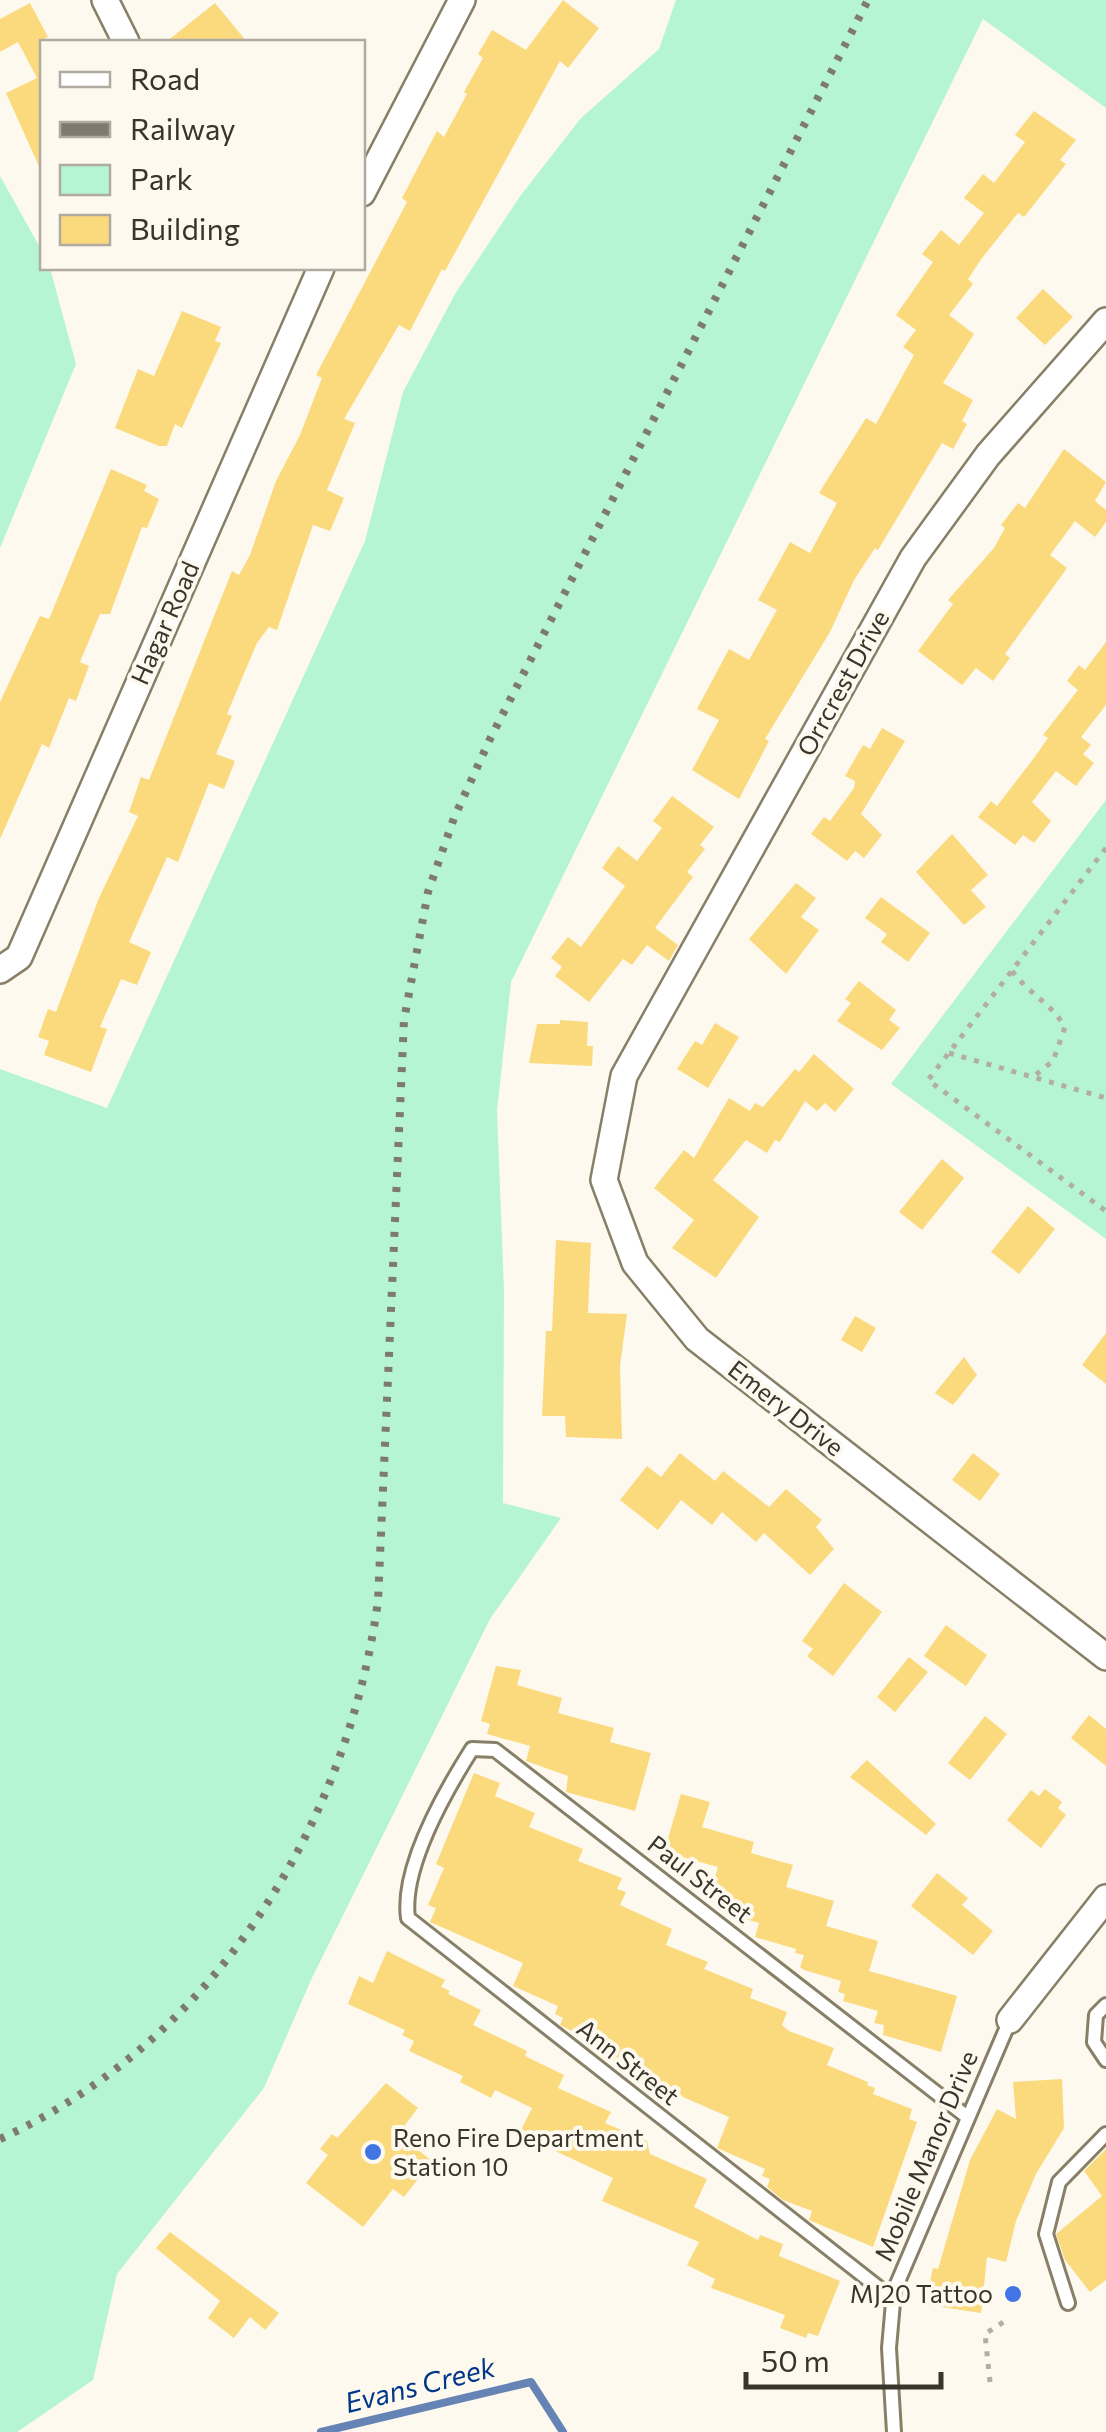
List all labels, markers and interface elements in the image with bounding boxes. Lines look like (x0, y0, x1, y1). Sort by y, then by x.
legend (40, 40, 365, 270)
text: Road (130, 59, 200, 96)
text: Railway (130, 109, 236, 146)
text: Park (130, 159, 193, 196)
text: Building (130, 209, 240, 246)
street label: Hagar Road (124, 556, 205, 689)
street label: Orrcrest Drive (790, 604, 894, 761)
street label: Emery Drive (723, 1353, 850, 1461)
street label: Paul Street (642, 1828, 759, 1928)
street label: Ann Street (572, 2012, 686, 2110)
street label: Mobile Manor Drive (867, 2046, 983, 2265)
place label: Reno Fire Department Station 10 (393, 2122, 644, 2181)
marker: Reno Fire Department Station 10 (362, 2141, 384, 2163)
place label: MJ20 Tattoo (850, 2278, 993, 2308)
marker: MJ20 Tattoo (1002, 2283, 1024, 2305)
scale bar (746, 2327, 941, 2389)
text: 50 m (761, 2341, 830, 2378)
water label: Evans Creek (341, 2349, 499, 2419)

